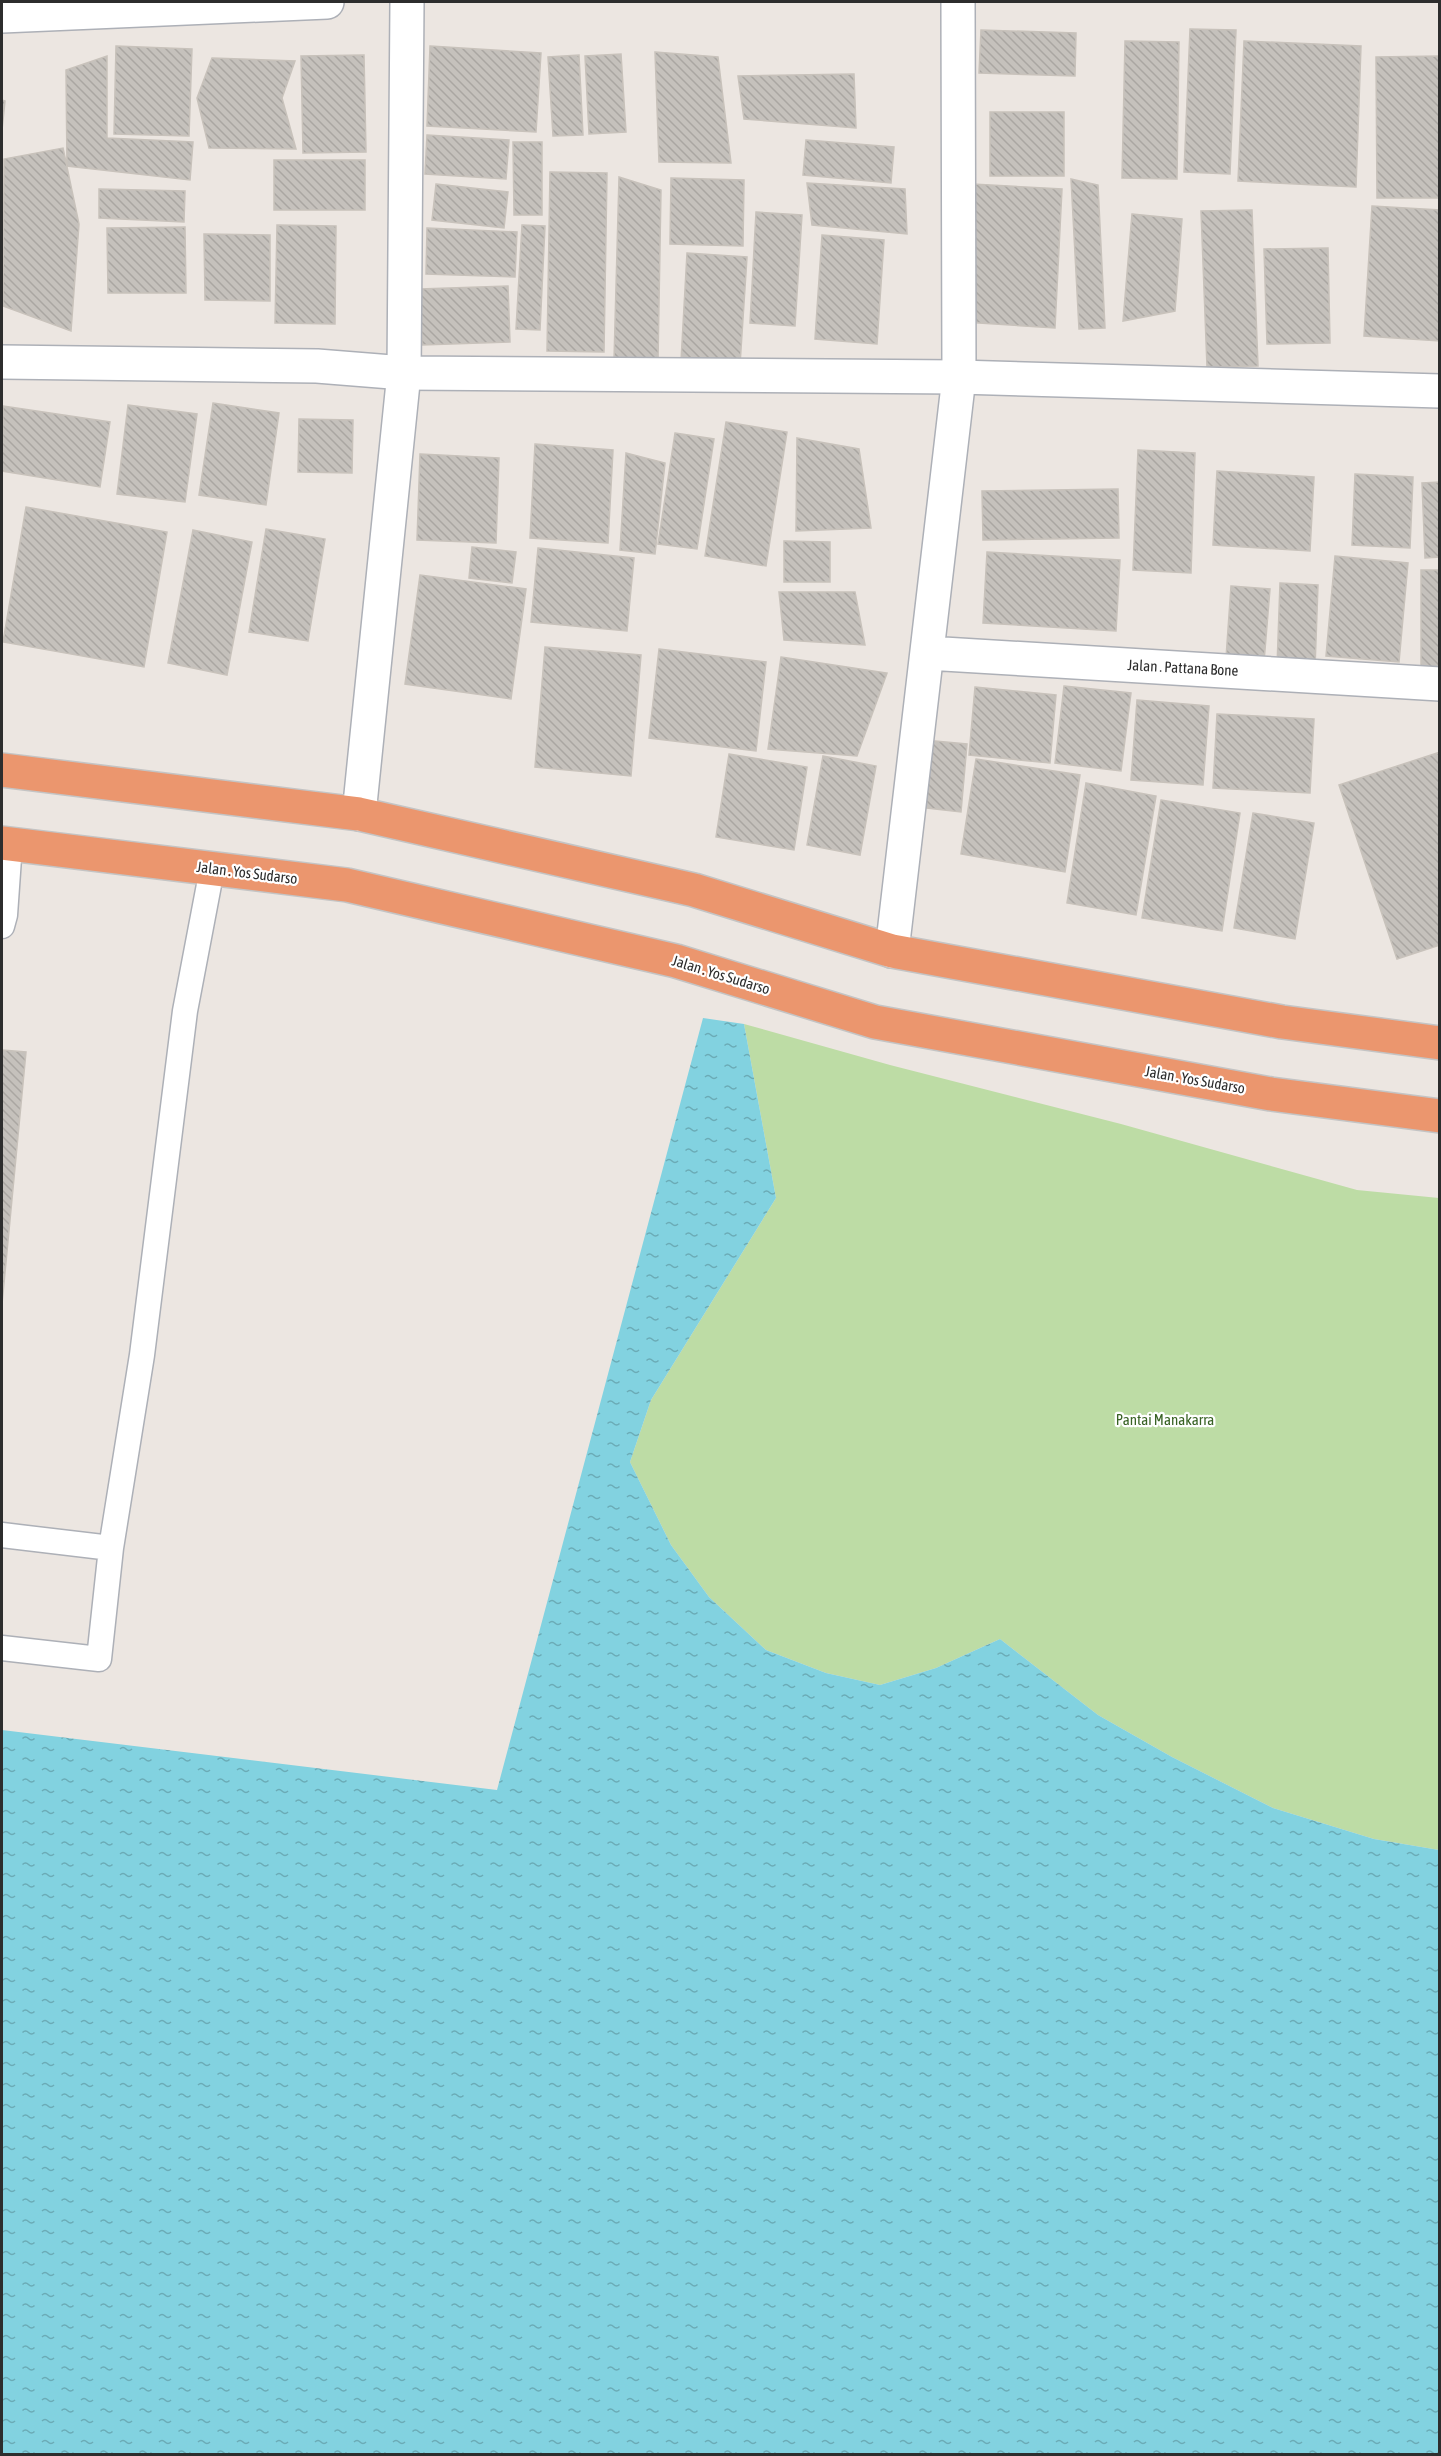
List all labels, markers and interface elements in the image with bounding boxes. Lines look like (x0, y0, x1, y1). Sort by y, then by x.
street label: Jalan . Pattana Bone (1127, 656, 1239, 679)
street label: Jalan . Yos Sudarso (196, 858, 298, 887)
street label: Jalan . Yos Sudarso (670, 952, 772, 997)
street label: Jalan . Yos Sudarso (1144, 1062, 1246, 1097)
park label: Pantai Manakarra (1116, 1411, 1214, 1428)

